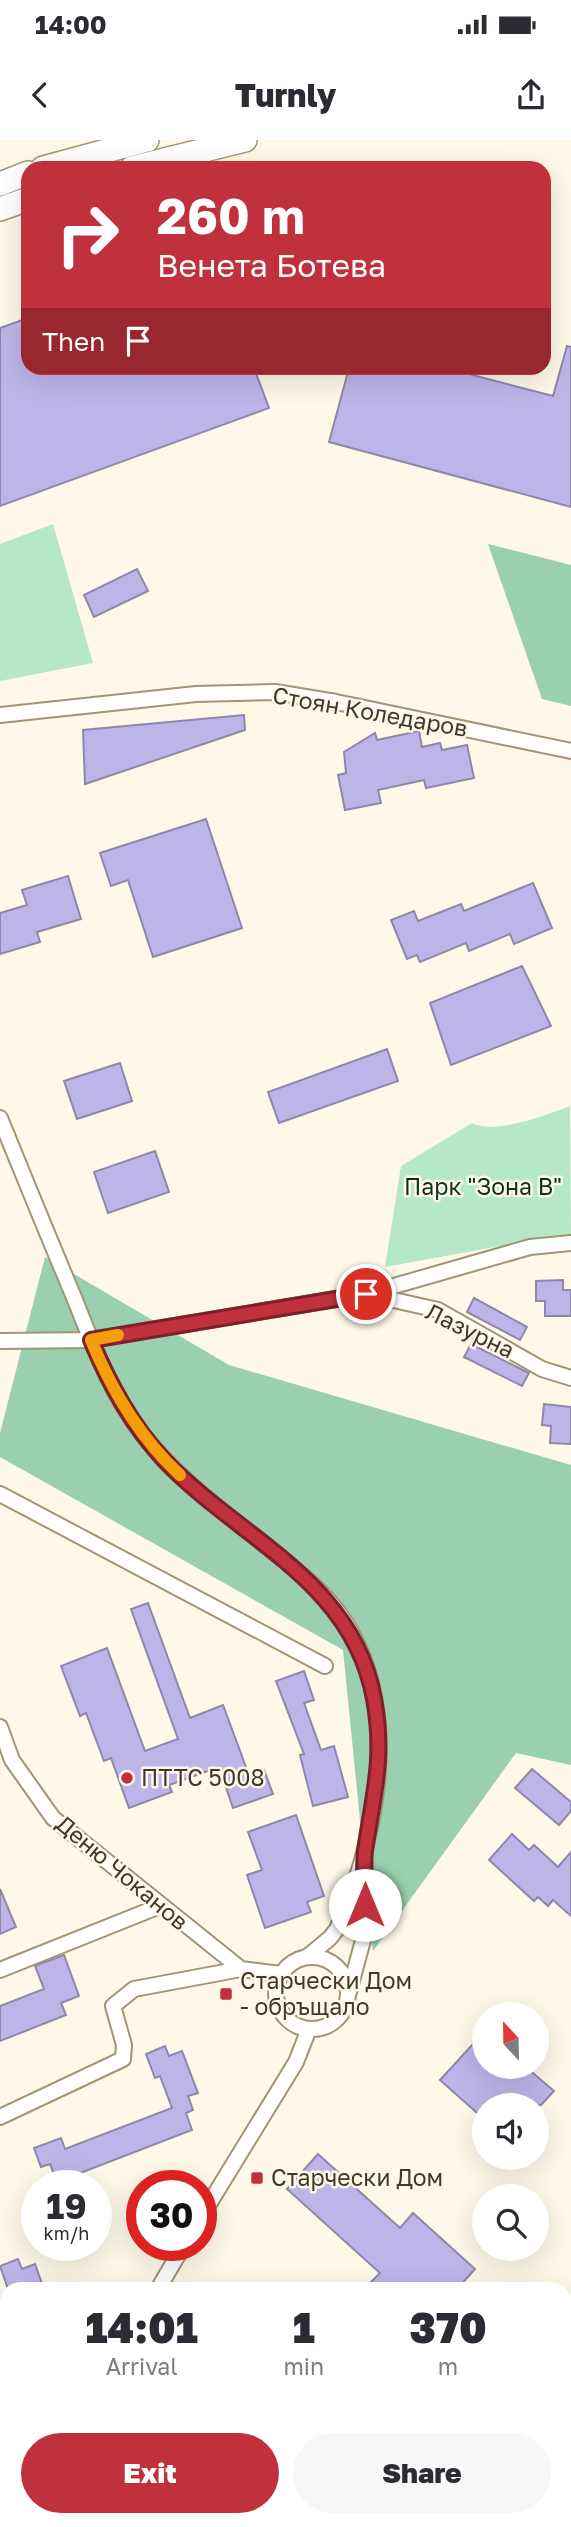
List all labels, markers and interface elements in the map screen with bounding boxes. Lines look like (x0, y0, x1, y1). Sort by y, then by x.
text: 14:00 (35, 9, 107, 40)
icon: back (21, 76, 59, 114)
text: Turnly (235, 76, 336, 114)
icon: share (512, 76, 550, 114)
text: 260 m (157, 186, 305, 245)
icon: right (42, 189, 133, 280)
text: Венета Ботева (157, 246, 386, 284)
icon: arrive (119, 322, 157, 360)
text: Then (42, 326, 105, 357)
street label: Стоян Коледаров (271, 680, 470, 742)
park label: Парк "Зона В" (404, 1172, 562, 1200)
pin (336, 1264, 396, 1324)
icon: arrive (347, 1275, 385, 1313)
street label: Лазурна (422, 1297, 519, 1364)
place label: ПТТС 5008 (141, 1763, 265, 1791)
marker: ПТТС 5008 (119, 1770, 135, 1786)
street label: Деню Чоканов (51, 1809, 194, 1936)
position arrow (328, 1868, 402, 1942)
place label: Старчески Дом - обръщало (240, 1966, 412, 2020)
marker: Старчески Дом - обръщало (218, 1986, 234, 2002)
north arrow (472, 2002, 550, 2079)
map controls (472, 2002, 549, 2261)
button: sound (472, 2093, 549, 2170)
place label: Старчески Дом (271, 2163, 443, 2191)
speed limit sign: 30 (126, 2170, 217, 2261)
marker: Старчески Дом (249, 2170, 265, 2186)
button: search (472, 2184, 549, 2261)
text: 19 (46, 2185, 87, 2227)
text: km/h (44, 2222, 89, 2244)
text: 14:01 (85, 2302, 198, 2352)
text: 1 (293, 2302, 315, 2352)
text: 370 (409, 2302, 487, 2352)
text: Arrival (106, 2352, 178, 2380)
text: min (283, 2352, 324, 2380)
text: m (438, 2352, 458, 2380)
button: Exit (21, 2433, 279, 2513)
button: Share (293, 2433, 551, 2513)

